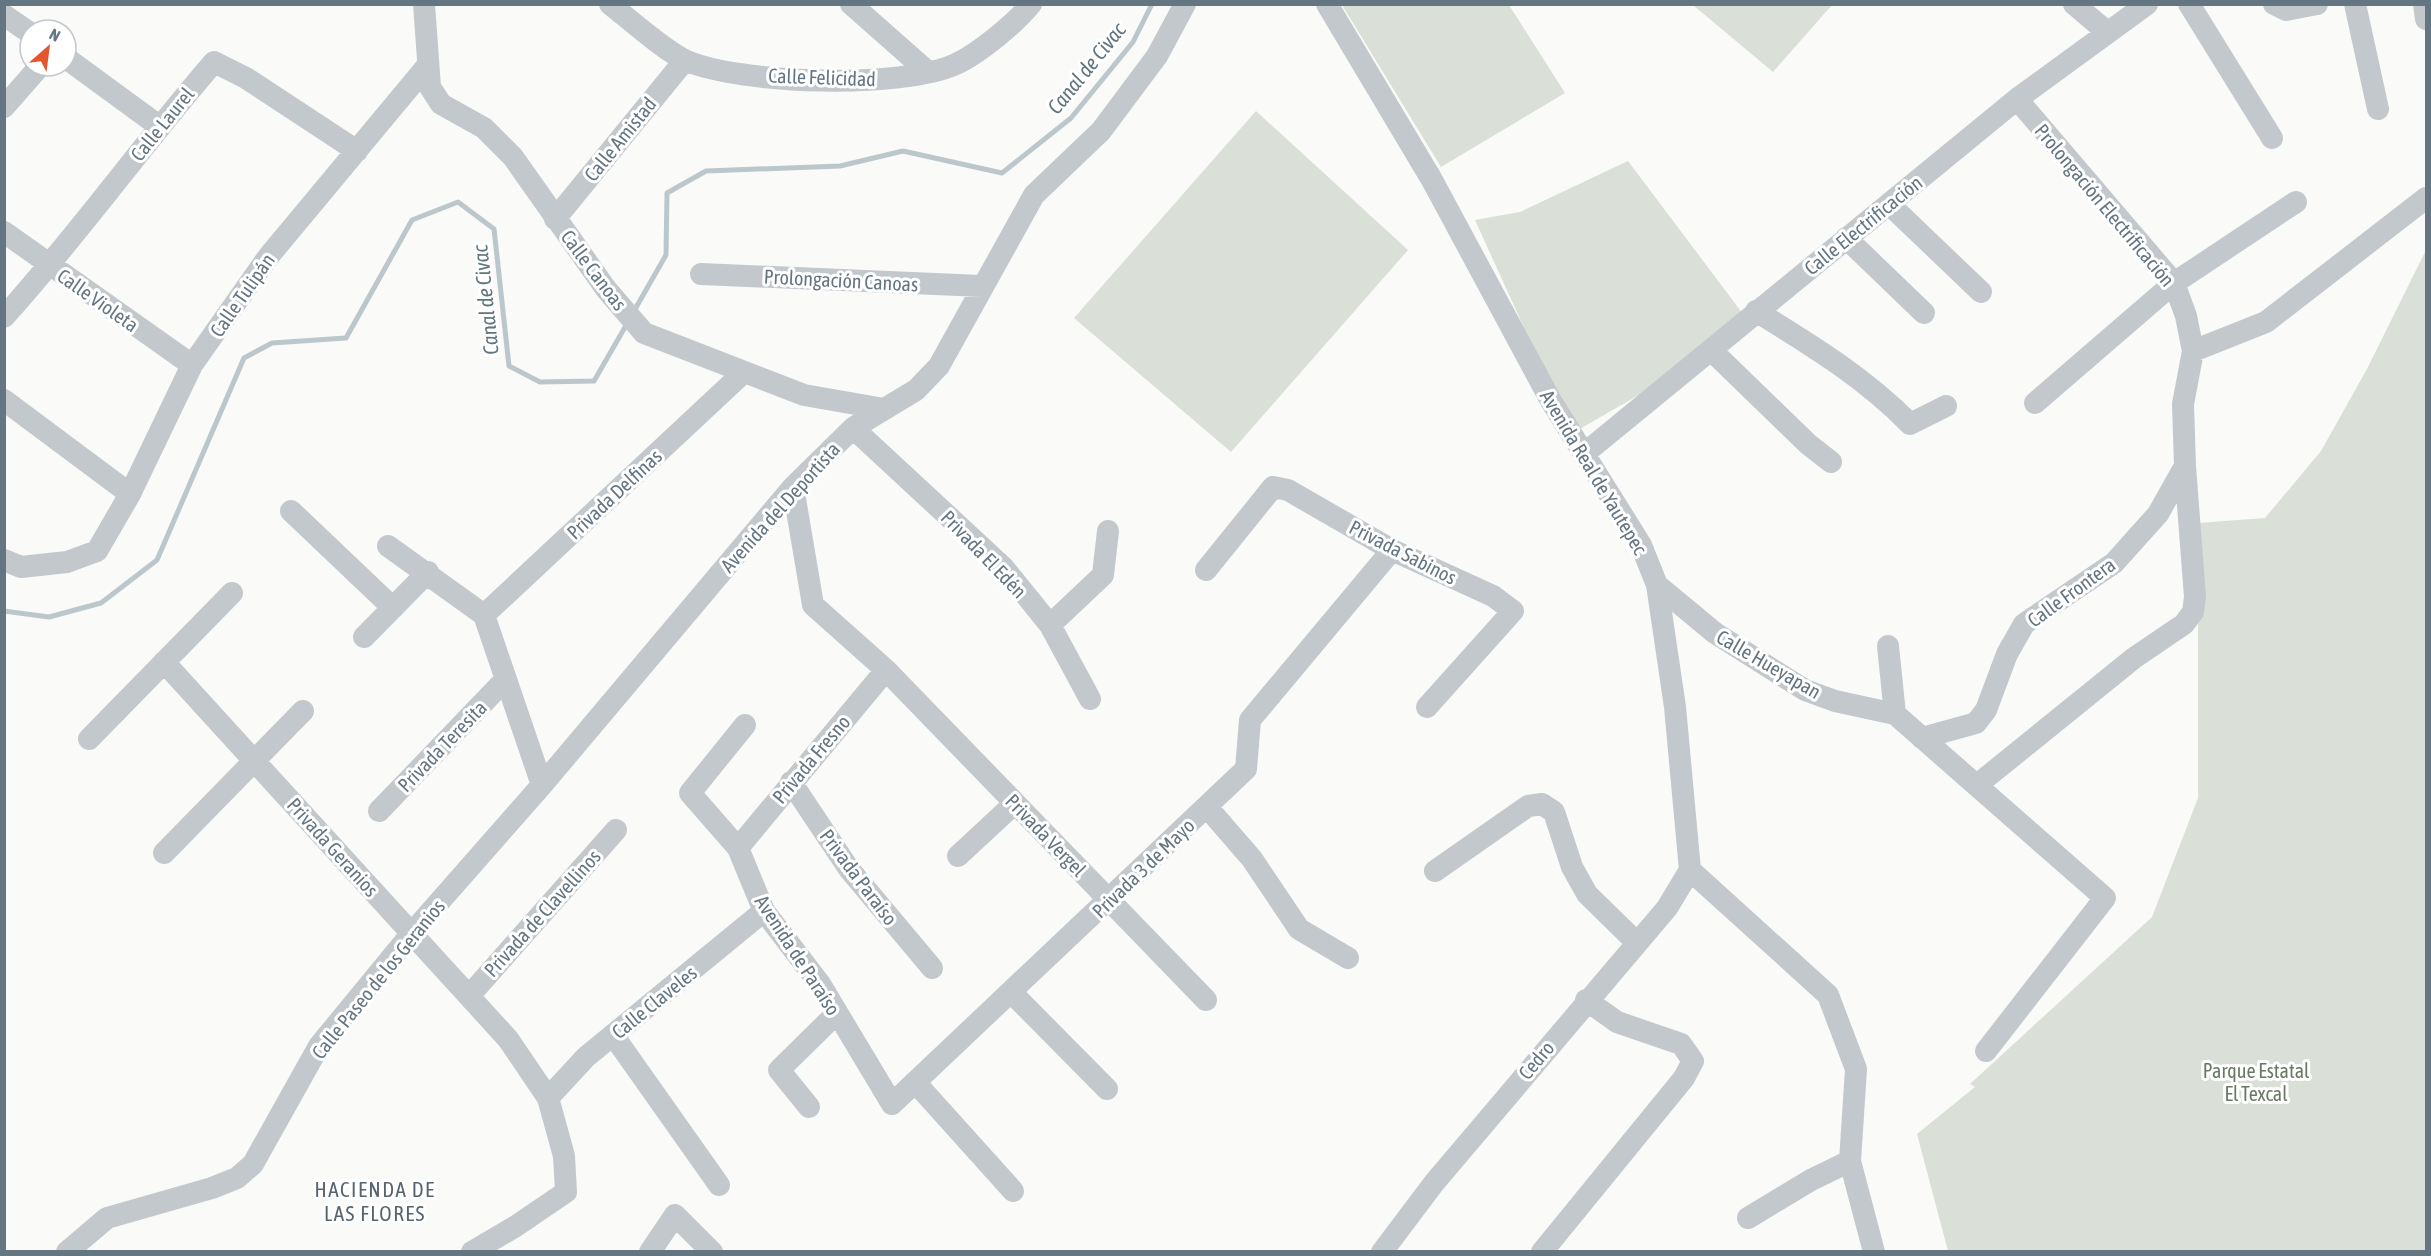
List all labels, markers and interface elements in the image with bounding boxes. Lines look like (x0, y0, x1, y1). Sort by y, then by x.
water label: Canal de Civac (1042, 17, 1131, 118)
north arrow (18, 18, 78, 78)
text: N (47, 25, 63, 45)
street label: Calle Felicidad (768, 64, 876, 90)
street label: Calle Laurel (126, 82, 199, 165)
street label: Calle Amistad (579, 93, 661, 185)
street label: Prolongación Electrificación (2030, 119, 2180, 291)
street label: Calle Electrificación (1800, 171, 1926, 279)
street label: Calle Canoas (556, 225, 632, 315)
water label: Canal de Civac (467, 243, 503, 356)
street label: Calle Tulipán (205, 249, 279, 341)
street label: Calle Violeta (53, 264, 143, 336)
street label: Prolongación Canoas (763, 264, 919, 296)
street label: Avenida Real de Yautepec (1536, 386, 1652, 559)
street label: Avenida del Deportista (716, 437, 844, 577)
street label: Privada Delfinas (562, 444, 666, 544)
street label: Privada El Edén (937, 506, 1031, 602)
street label: Privada Sabinos (1346, 515, 1460, 589)
street label: Calle Frontera (2023, 553, 2119, 631)
street label: Calle Hueyapan (1713, 625, 1825, 703)
street label: Privada Teresita (393, 696, 491, 796)
street label: Privada Fresno (767, 710, 855, 808)
street label: Privada Vergel (1001, 789, 1091, 881)
street label: Privada Geranios (283, 793, 383, 901)
street label: Privada 3 de Mayo (1087, 814, 1199, 922)
street label: Privada Paraíso (816, 825, 902, 929)
street label: Privada de Clavellinos (479, 845, 605, 981)
street label: Avenida de Paraíso (751, 891, 845, 1019)
street label: Calle Paseo de los Geranios (307, 895, 449, 1063)
street label: Calle Claveles (607, 961, 701, 1043)
street label: Cedro (1513, 1036, 1559, 1084)
park label: Parque Estatal El Texcal (2203, 1059, 2310, 1105)
district label: HACIENDA DE LAS FLORES (315, 1177, 435, 1225)

